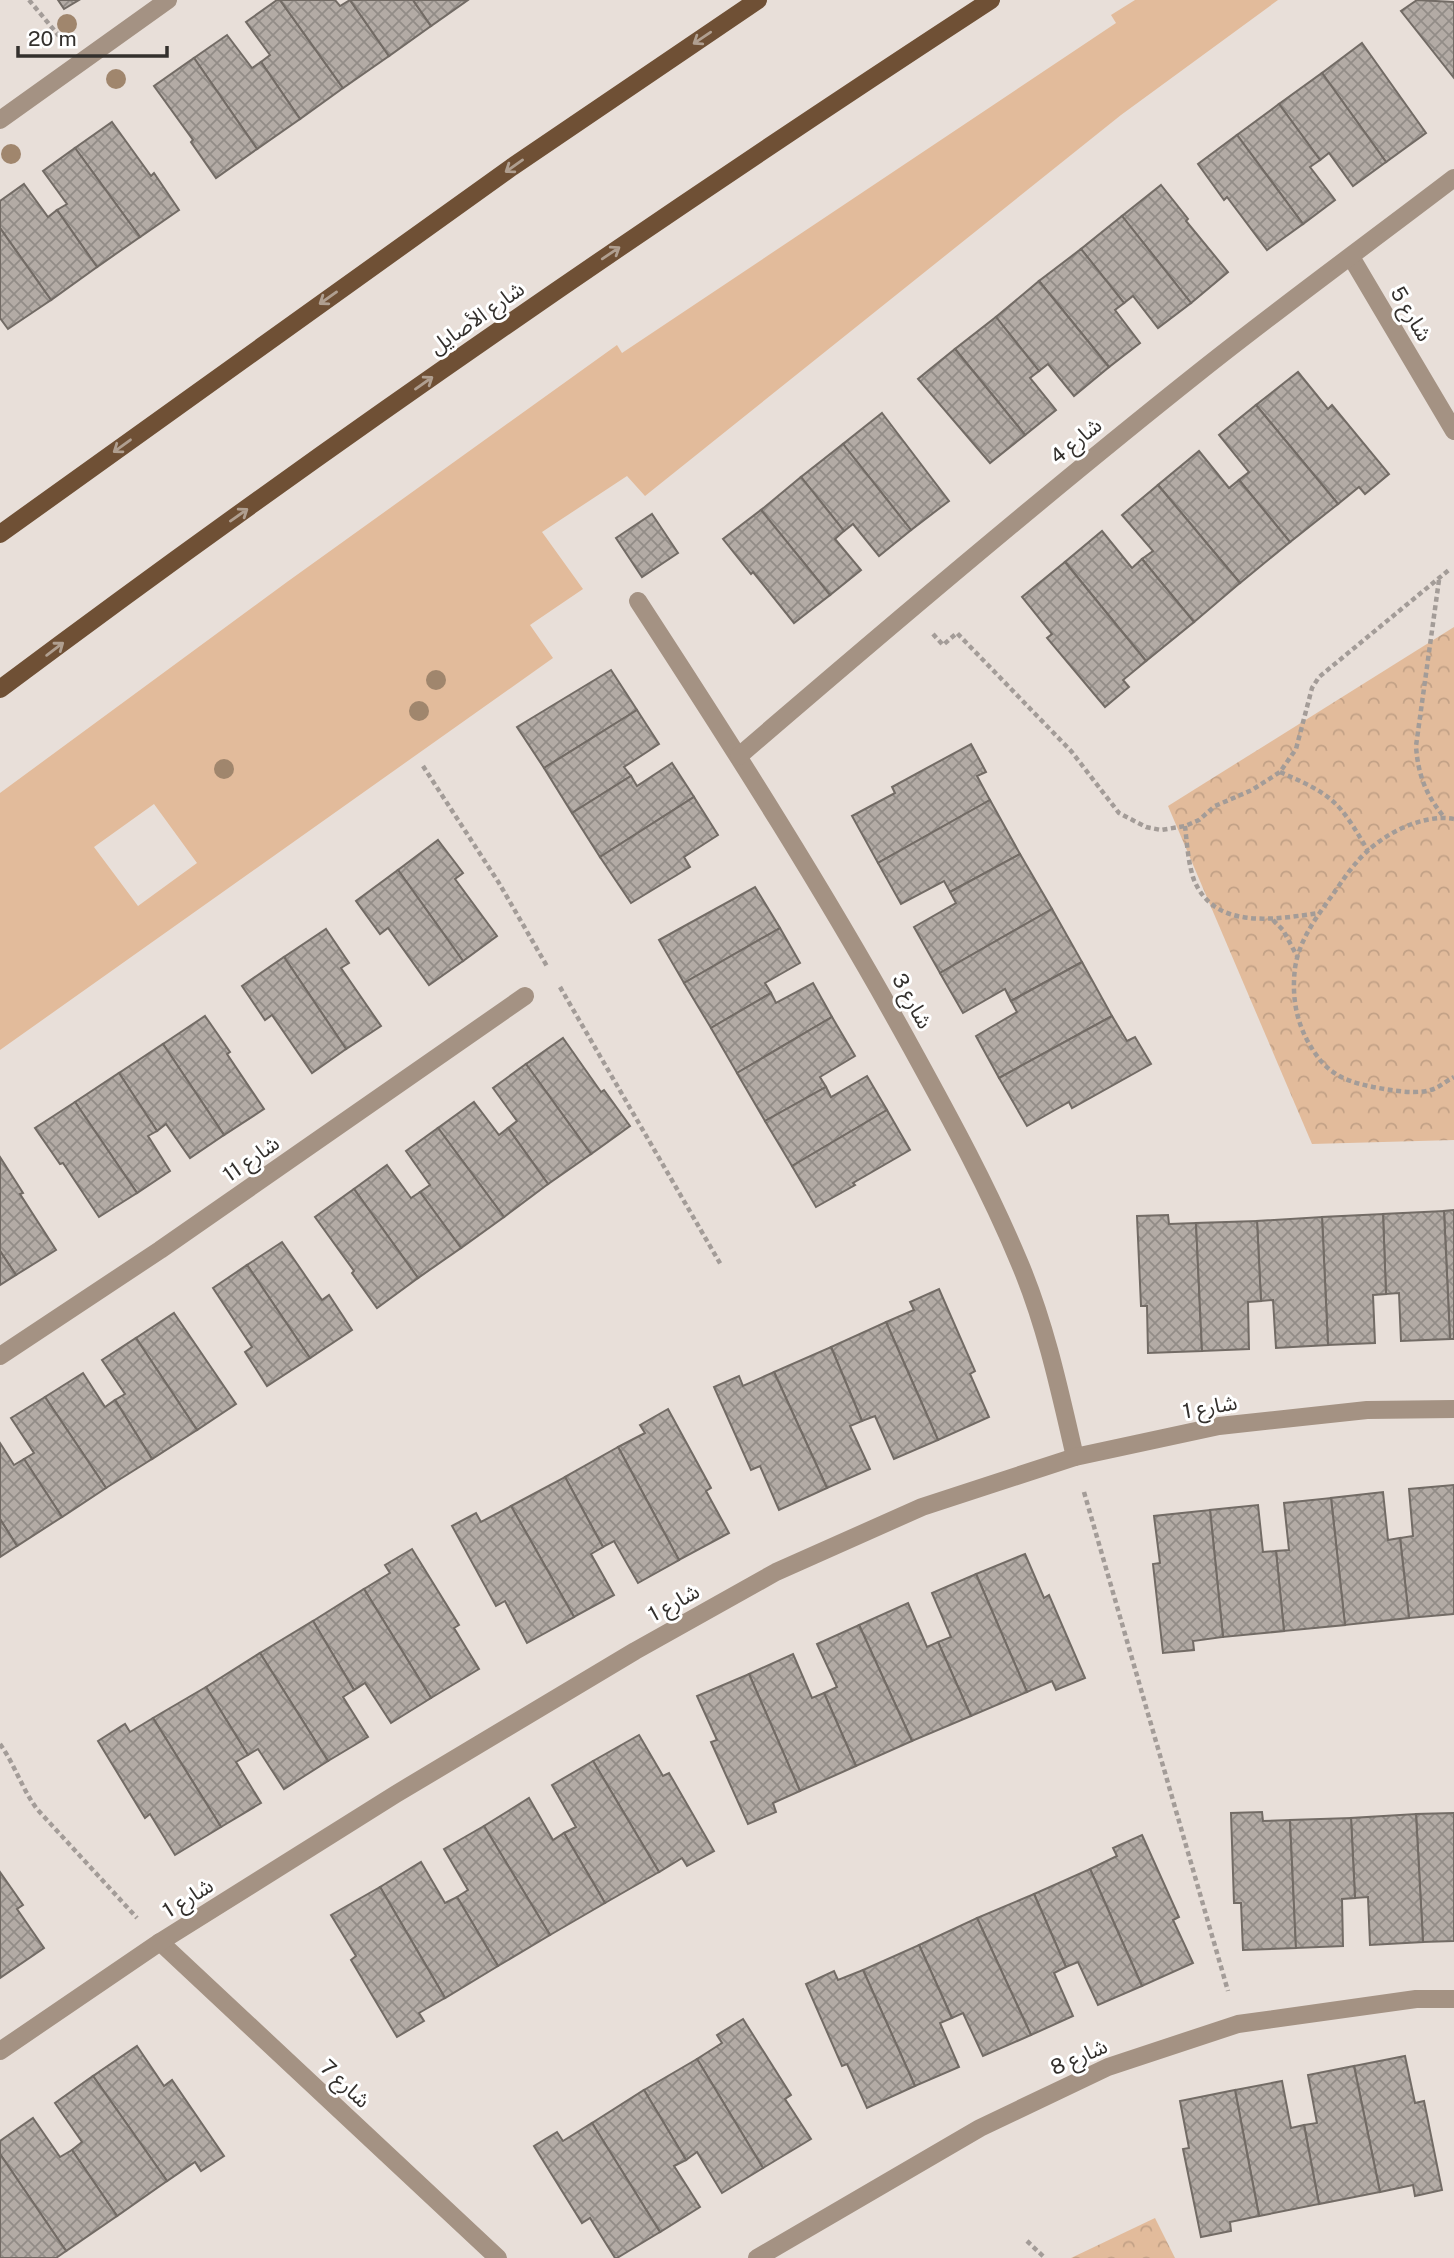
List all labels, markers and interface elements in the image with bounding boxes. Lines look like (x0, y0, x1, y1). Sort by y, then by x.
scale bar (18, 14, 166, 58)
text: 20 m (28, 26, 77, 51)
one-way arrow (693, 31, 712, 46)
one-way arrow (505, 159, 524, 173)
one-way arrow (601, 246, 620, 260)
street label: شارع الأصايل (425, 276, 531, 362)
street label: شارع 5 (1383, 282, 1437, 347)
one-way arrow (319, 291, 338, 305)
one-way arrow (414, 376, 433, 390)
street label: شارع 4 (1045, 412, 1108, 471)
one-way arrow (114, 438, 132, 453)
one-way arrow (229, 508, 248, 522)
one-way arrow (45, 641, 63, 656)
street label: شارع 3 (885, 969, 938, 1034)
street label: شارع 11 (218, 1130, 285, 1189)
street label: شارع 1 (1181, 1389, 1239, 1427)
street label: شارع 1 (644, 1578, 705, 1629)
street label: شارع 1 (158, 1873, 219, 1925)
street label: شارع 8 (1046, 2033, 1112, 2083)
street label: شارع 7 (313, 2054, 375, 2115)

